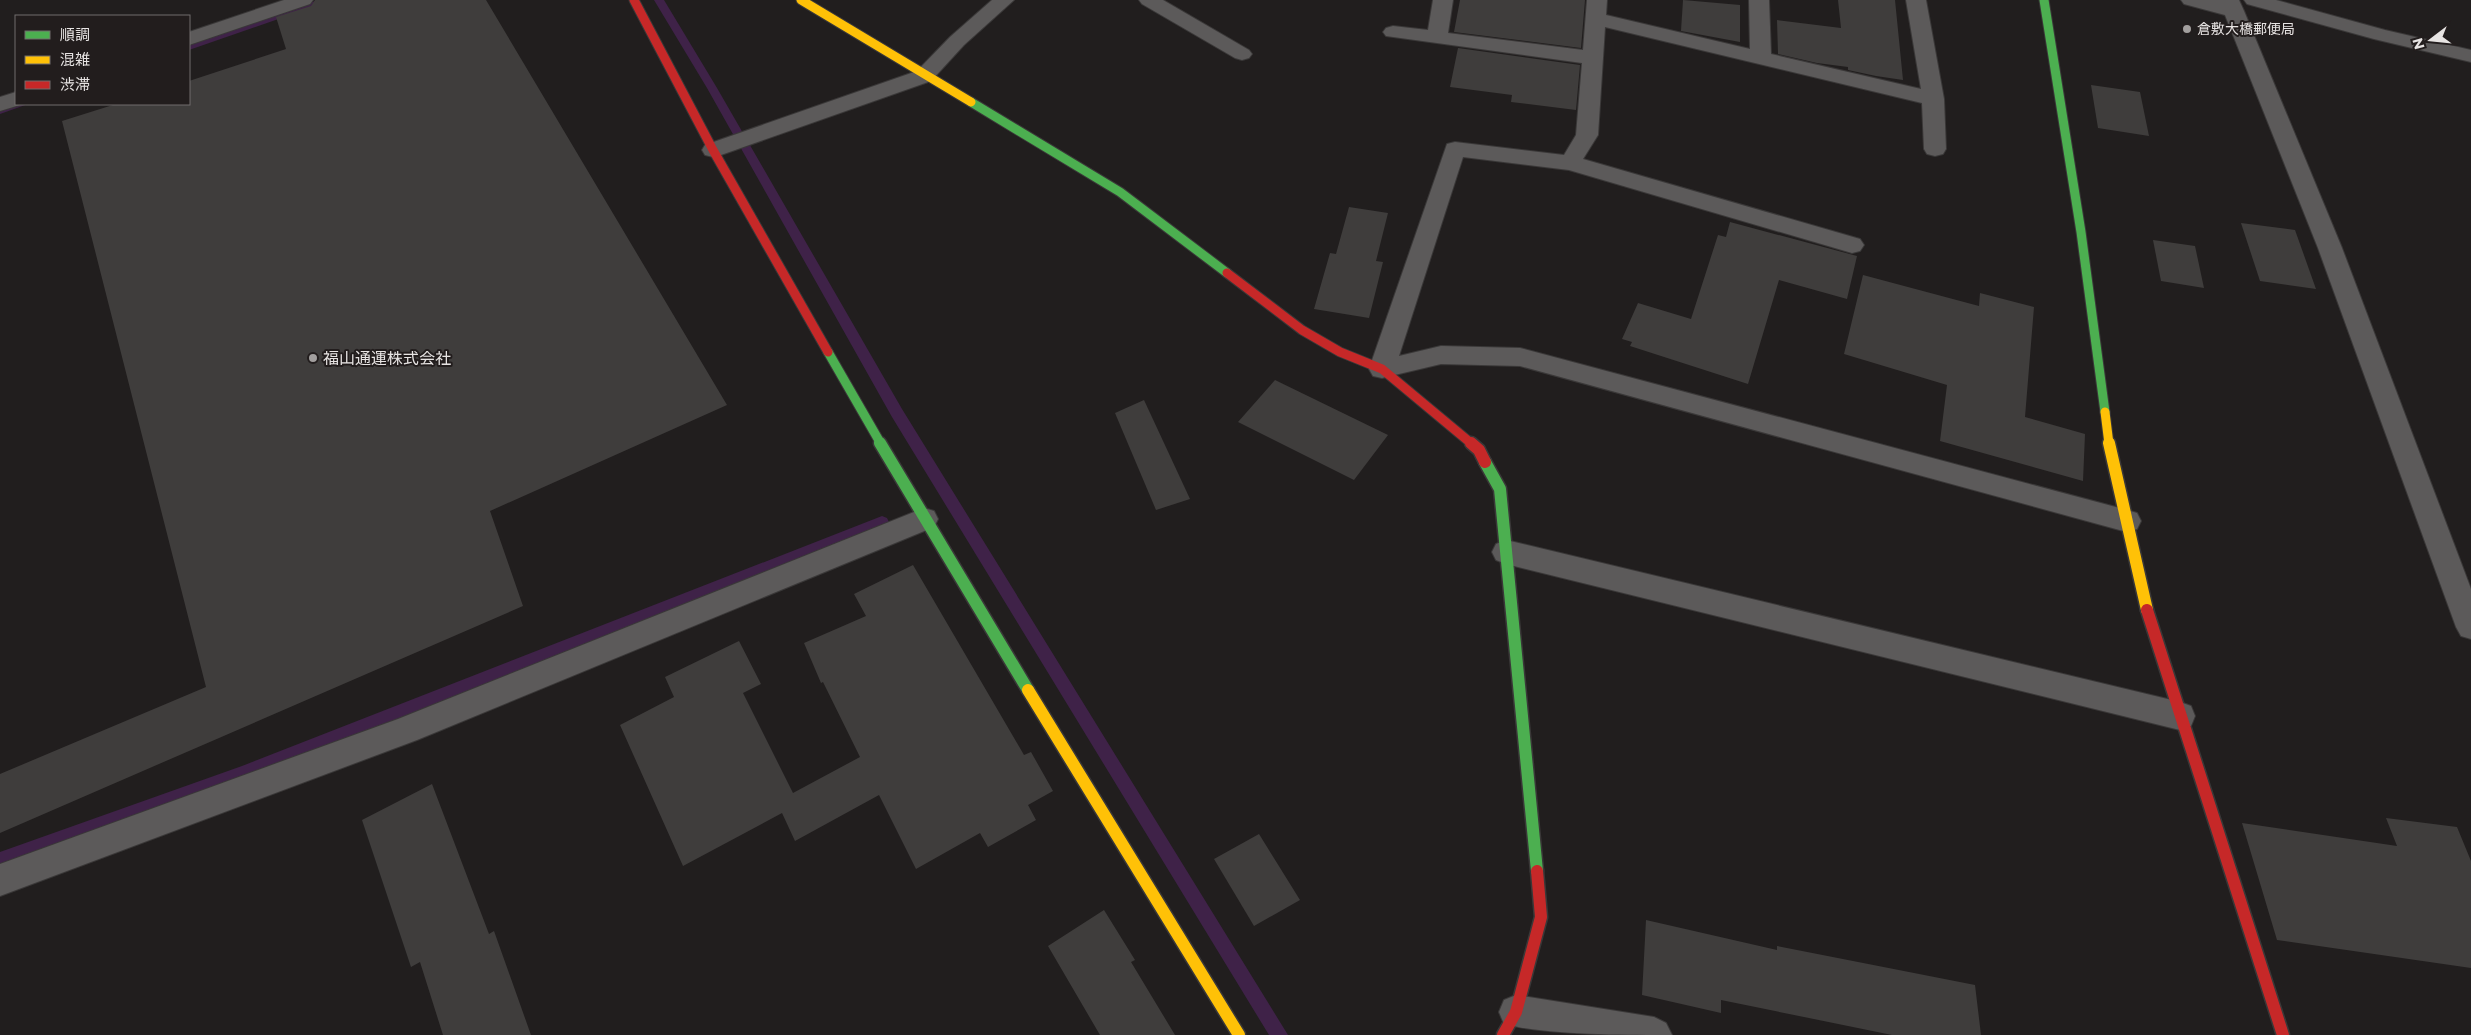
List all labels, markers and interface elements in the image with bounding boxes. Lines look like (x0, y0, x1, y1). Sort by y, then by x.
legend (15, 15, 190, 105)
north arrow (2406, 15, 2456, 65)
place label: 倉敷大橋郵便局 (2197, 20, 2295, 38)
marker: 倉敷大橋郵便局 (2181, 23, 2193, 35)
text: 順調 (60, 25, 90, 44)
text: N (2408, 36, 2429, 52)
text: 混雑 (60, 50, 90, 69)
text: 渋滞 (60, 75, 90, 94)
place label: 福山通運株式会社 (323, 349, 451, 368)
marker: 福山通運株式会社 (307, 352, 319, 364)

